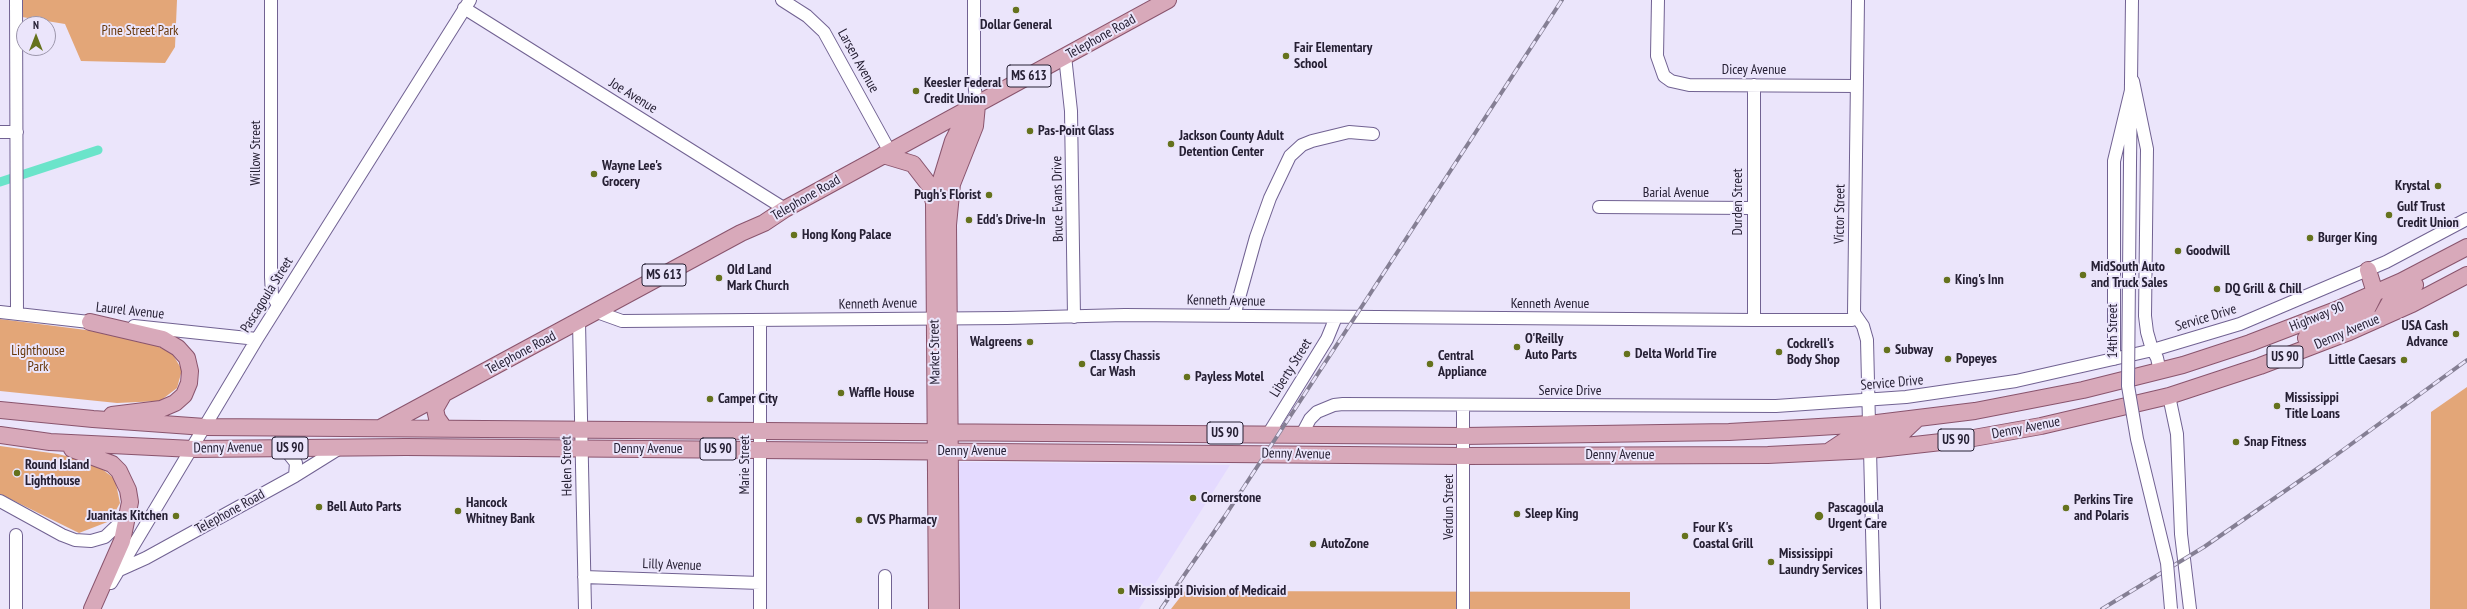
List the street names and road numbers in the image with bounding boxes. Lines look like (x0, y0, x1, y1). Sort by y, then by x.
street label: Telephone Road (1063, 11, 1139, 63)
street label: Larsen Avenue (834, 26, 882, 96)
street label: Dicey Avenue (1722, 62, 1786, 78)
road number: MS 613 (1007, 65, 1051, 87)
street label: Joe Avenue (606, 75, 660, 117)
street label: Willow Street (248, 120, 264, 186)
street label: Bruce Evans Drive (1049, 156, 1067, 242)
street label: Durden Street (1730, 168, 1746, 236)
street label: Telephone Road (769, 172, 843, 224)
street label: Victor Street (1831, 184, 1849, 244)
street label: Barial Avenue (1643, 185, 1709, 201)
street label: Pascagoula Street (237, 254, 297, 336)
road number: MS 613 (642, 264, 686, 286)
street label: Kenneth Avenue (1187, 292, 1265, 310)
street label: Kenneth Avenue (839, 295, 917, 313)
street label: Kenneth Avenue (1511, 296, 1589, 312)
street label: Highway 90 (2287, 298, 2347, 336)
street label: Laurel Avenue (95, 299, 165, 323)
street label: Service Drive (2173, 301, 2239, 335)
street label: 14th Street (2105, 304, 2121, 358)
street label: Denny Avenue (2312, 311, 2382, 353)
street label: Market Street (926, 319, 944, 385)
street label: Telephone Road (483, 328, 559, 378)
street label: Liberty Street (1266, 336, 1316, 400)
road number: US 90 (2267, 346, 2303, 368)
street label: Service Drive (1860, 372, 1924, 394)
street label: Service Drive (1538, 383, 1602, 399)
street label: Denny Avenue (1991, 413, 2061, 443)
road number: US 90 (1207, 422, 1243, 444)
road number: US 90 (1938, 429, 1974, 451)
street label: Marie Street (737, 435, 753, 495)
street label: Helen Street (558, 436, 576, 496)
road number: US 90 (272, 437, 308, 459)
road number: US 90 (700, 438, 736, 460)
street label: Denny Avenue (193, 439, 263, 457)
street label: Denny Avenue (613, 441, 683, 457)
street label: Denny Avenue (937, 443, 1007, 459)
street label: Denny Avenue (1261, 445, 1331, 463)
street label: Denny Avenue (1585, 447, 1655, 463)
street label: Verdun Street (1441, 474, 1457, 540)
street label: Telephone Road (192, 486, 268, 538)
street label: Lilly Avenue (642, 556, 702, 574)

